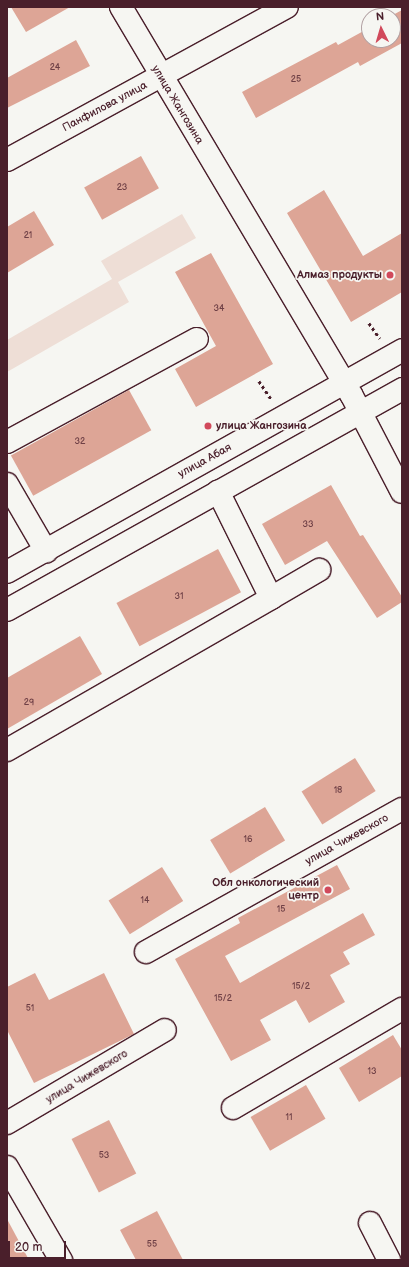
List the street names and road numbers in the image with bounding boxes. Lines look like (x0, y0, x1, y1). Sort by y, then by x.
street label: улица Жангозина (148, 63, 206, 147)
street label: Панфилова улица (60, 79, 150, 135)
street label: улица Абая (176, 441, 234, 481)
street label: улица Чижевского (303, 812, 391, 868)
street label: улица Чижевского (44, 1047, 130, 1107)

